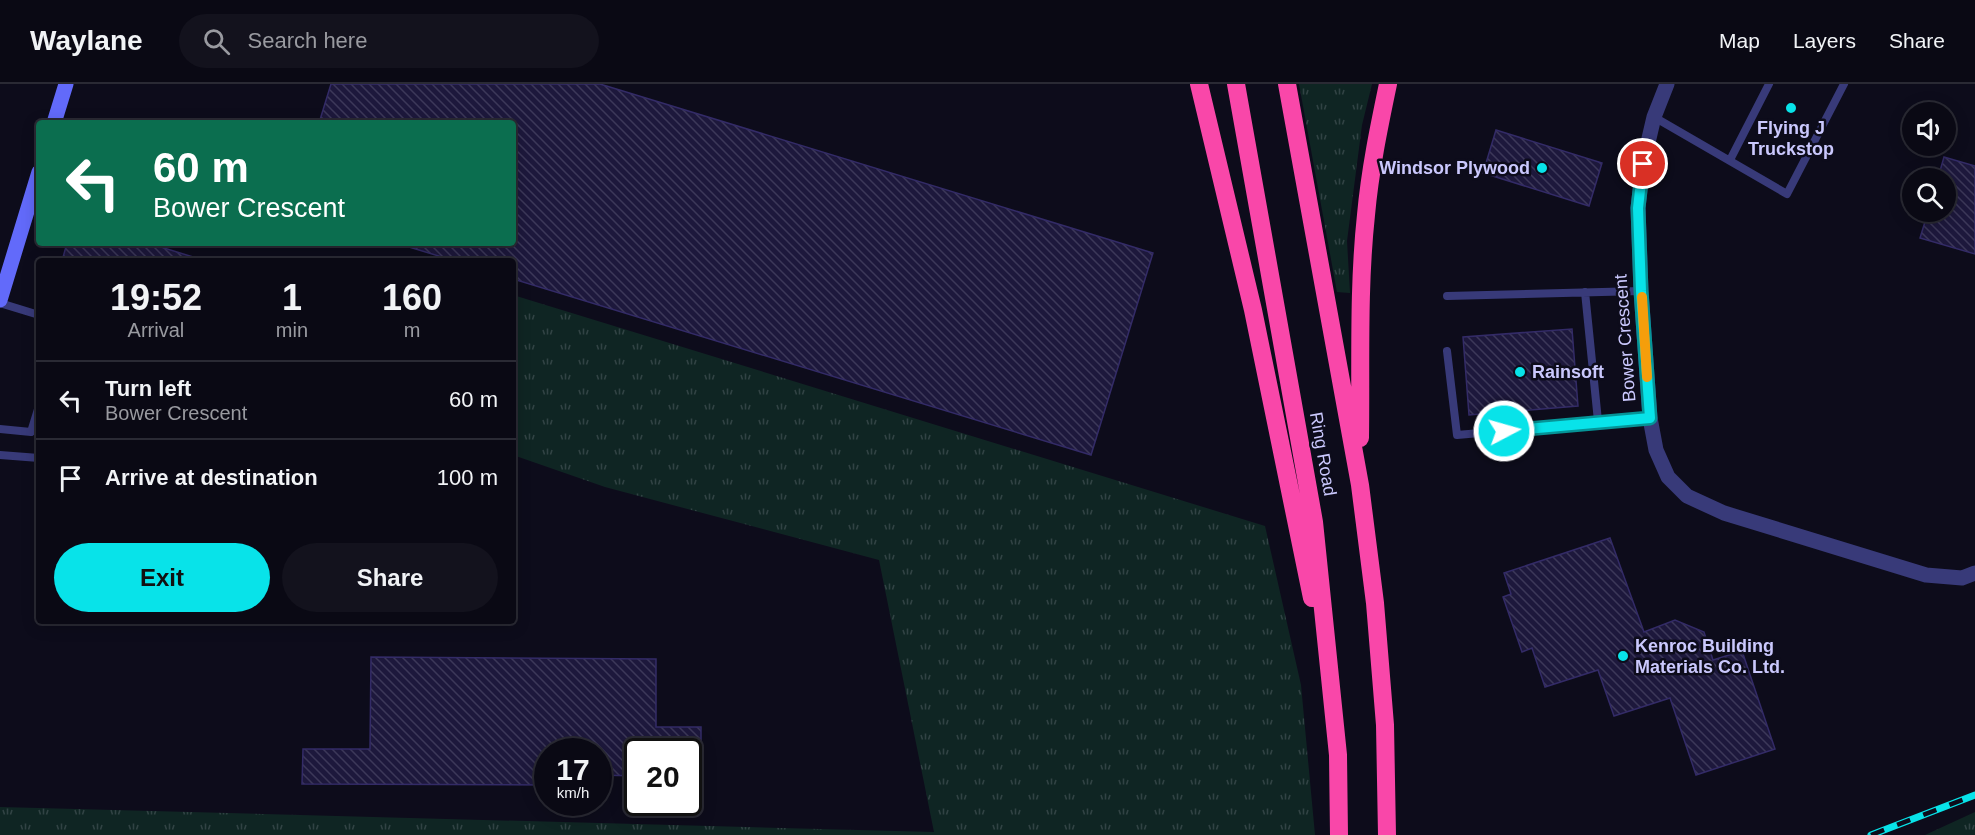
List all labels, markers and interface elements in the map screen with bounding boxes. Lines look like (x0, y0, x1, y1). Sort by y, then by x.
search box (179, 14, 599, 68)
text: Waylane (30, 25, 143, 56)
icon: search (200, 25, 233, 58)
text: Search here (248, 28, 367, 53)
text: Map (1719, 29, 1760, 52)
text: Layers (1793, 29, 1856, 52)
text: Share (1889, 29, 1945, 52)
marker: Flying J Truckstop (1784, 101, 1798, 115)
map controls (1902, 102, 1956, 222)
button: sound (1902, 102, 1956, 156)
place label: Flying J Truckstop (1748, 118, 1834, 159)
pin (1617, 138, 1668, 189)
icon: left (54, 144, 132, 222)
text: 60 m (153, 144, 249, 191)
icon: arrive (1626, 147, 1659, 180)
place label: Windsor Plywood (1379, 158, 1530, 178)
marker: Windsor Plywood (1535, 161, 1549, 175)
button: search (1902, 168, 1956, 222)
text: Bower Crescent (153, 193, 345, 223)
street label: Bower Crescent (1611, 273, 1639, 403)
text: 19:52 (110, 277, 202, 318)
text: 1 (282, 277, 302, 318)
text: 160 (382, 277, 442, 318)
text: Arrival (128, 319, 184, 341)
text: min (276, 319, 308, 341)
text: m (404, 319, 420, 341)
place label: Rainsoft (1532, 362, 1604, 382)
marker: Rainsoft (1513, 365, 1527, 379)
text: Turn left (105, 376, 191, 401)
icon: left (54, 384, 87, 417)
text: 60 m (449, 387, 498, 412)
position arrow (1472, 399, 1536, 463)
text: Bower Crescent (105, 402, 247, 424)
street label: Ring Road (1306, 410, 1340, 498)
icon: arrive (54, 462, 87, 495)
text: Arrive at destination (105, 465, 318, 490)
text: 100 m (437, 465, 498, 490)
button: Exit (54, 543, 270, 612)
button: Share (282, 543, 498, 612)
place label: Kenroc Building Materials Co. Ltd. (1635, 636, 1785, 677)
marker: Kenroc Building Materials Co. Ltd. (1616, 649, 1630, 663)
speed limit sign: 20 (624, 738, 702, 816)
text: 17 (556, 753, 590, 786)
text: km/h (557, 784, 589, 801)

